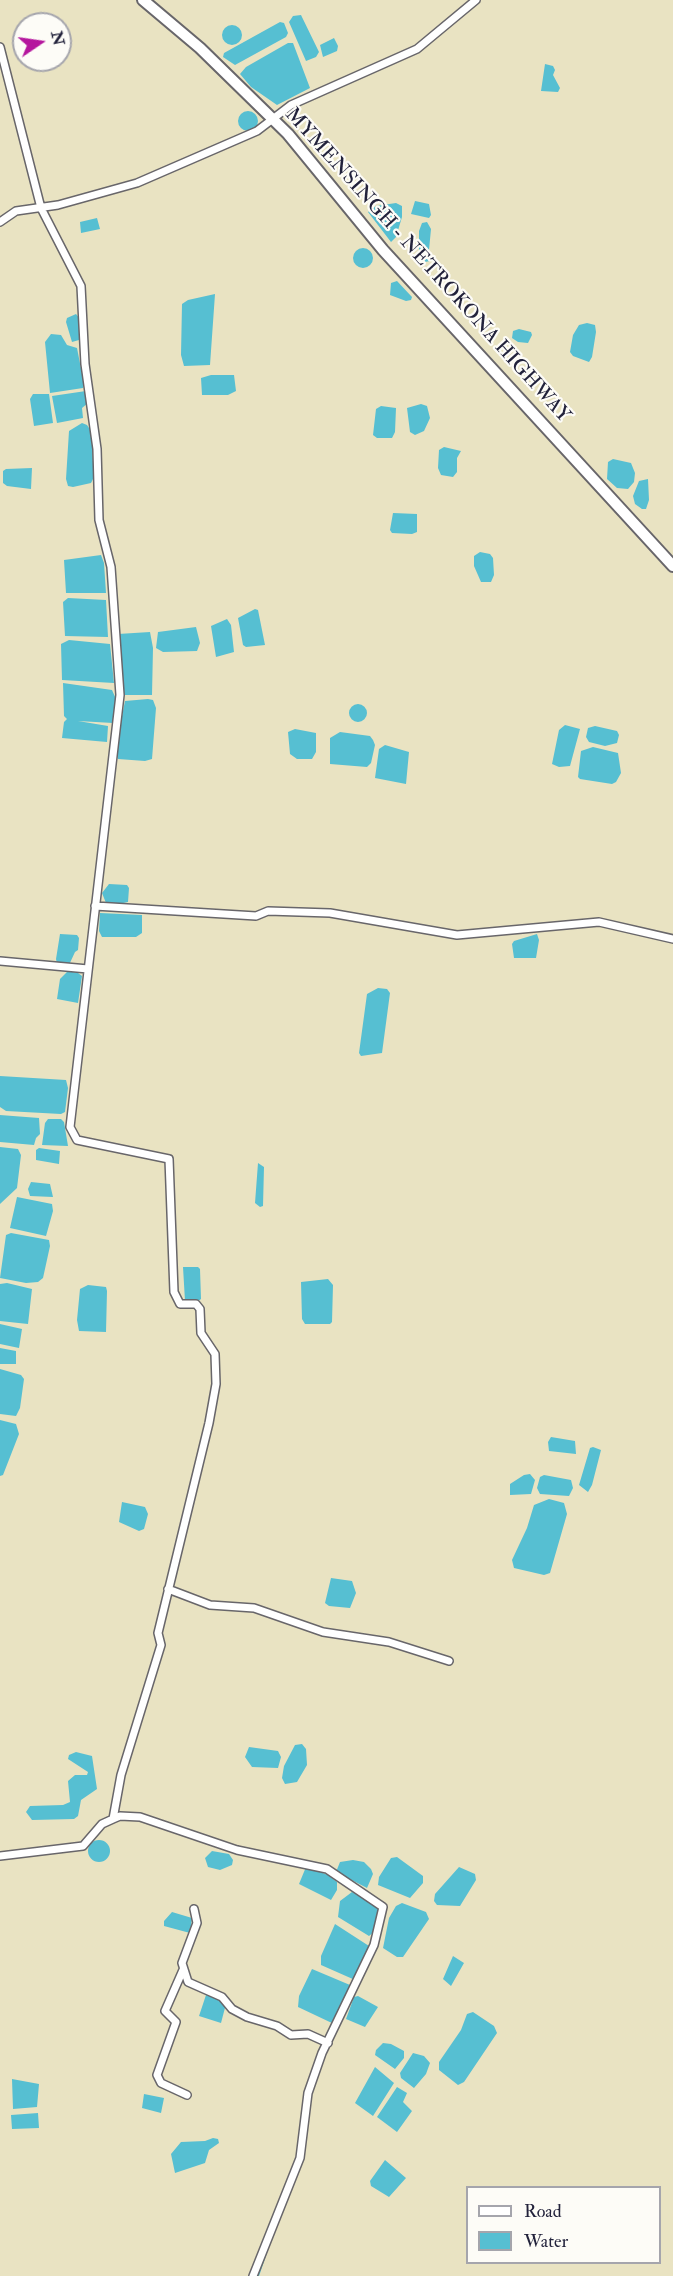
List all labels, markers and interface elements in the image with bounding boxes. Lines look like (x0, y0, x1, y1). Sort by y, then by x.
north arrow (12, 12, 72, 72)
text: N (46, 29, 69, 48)
street label: MYMENSINGH - NETROKONA HIGHWAY (279, 104, 575, 428)
legend (466, 2186, 661, 2264)
text: Road (524, 2200, 562, 2223)
text: Water (524, 2230, 568, 2253)

